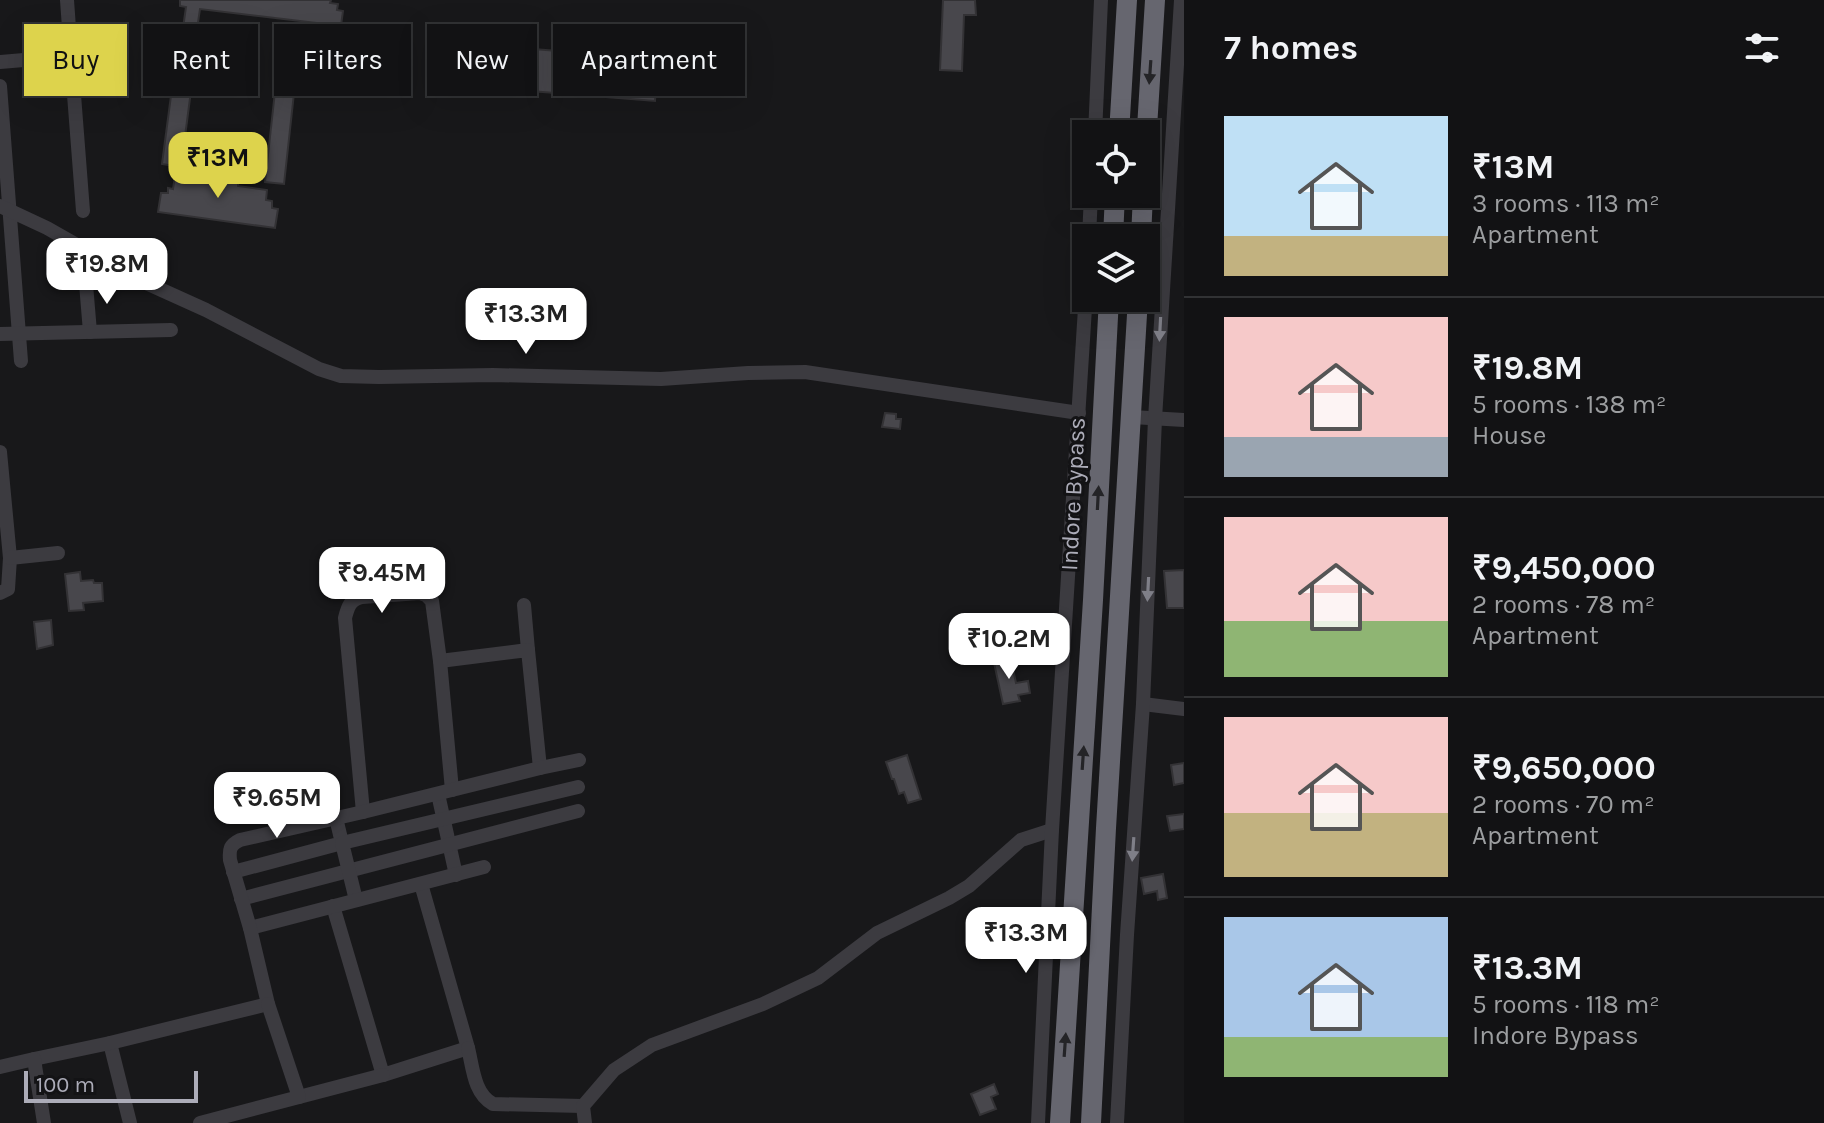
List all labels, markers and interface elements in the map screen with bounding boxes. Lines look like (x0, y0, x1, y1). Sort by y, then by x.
chip: Buy (24, 24, 127, 96)
chip: Rent (143, 24, 258, 96)
chip: Filters (274, 24, 411, 96)
chip: New (427, 24, 537, 96)
chip: Apartment (553, 24, 745, 96)
icon: filters (1740, 26, 1784, 70)
text: 7 homes (1224, 28, 1358, 68)
one-way arrow (1144, 60, 1157, 85)
map controls (1072, 120, 1160, 312)
button: locate (1072, 120, 1160, 208)
pin: ₹13M (171, 132, 265, 200)
text: ₹13M (186, 142, 250, 173)
text: ₹13M (1472, 147, 1554, 187)
icon: home (1288, 148, 1384, 244)
text: 3 rooms · 113 m² (1472, 188, 1660, 219)
text: Apartment (1472, 219, 1599, 250)
button: layers (1072, 224, 1160, 312)
pin: ₹19.8M (42, 238, 172, 306)
text: ₹19.8M (64, 248, 150, 279)
pin: ₹13.3M (461, 288, 591, 356)
text: ₹13.3M (484, 298, 568, 329)
one-way arrow (1153, 317, 1166, 342)
text: ₹19.8M (1472, 348, 1583, 388)
icon: home (1288, 349, 1384, 445)
text: 5 rooms · 138 m² (1472, 389, 1667, 420)
street label: Indore Bypass (1055, 416, 1091, 572)
text: House (1472, 420, 1546, 451)
one-way arrow (1092, 485, 1105, 510)
pin: ₹9.45M (317, 547, 447, 615)
text: ₹9,450,000 (1472, 548, 1655, 588)
icon: home (1288, 549, 1384, 645)
text: ₹9.45M (337, 557, 427, 588)
one-way arrow (1141, 577, 1154, 602)
text: 2 rooms · 78 m² (1472, 589, 1655, 620)
pin: ₹10.2M (944, 613, 1074, 681)
text: Apartment (1472, 620, 1599, 651)
text: ₹10.2M (967, 623, 1051, 654)
one-way arrow (1077, 745, 1090, 770)
text: ₹9,650,000 (1472, 748, 1656, 788)
icon: home (1288, 749, 1384, 845)
pin: ₹9.65M (212, 772, 342, 840)
text: ₹9.65M (232, 782, 322, 813)
text: 2 rooms · 70 m² (1472, 789, 1655, 820)
text: Apartment (1472, 820, 1599, 851)
one-way arrow (1126, 837, 1139, 862)
pin: ₹13.3M (961, 907, 1091, 975)
text: ₹13.3M (984, 917, 1068, 948)
text: ₹13.3M (1472, 948, 1583, 988)
icon: home (1288, 949, 1384, 1045)
text: 5 rooms · 118 m² (1472, 989, 1660, 1020)
text: Indore Bypass (1472, 1020, 1639, 1051)
one-way arrow (1059, 1032, 1072, 1057)
scale bar (24, 1067, 198, 1103)
text: 100 m (36, 1072, 95, 1098)

